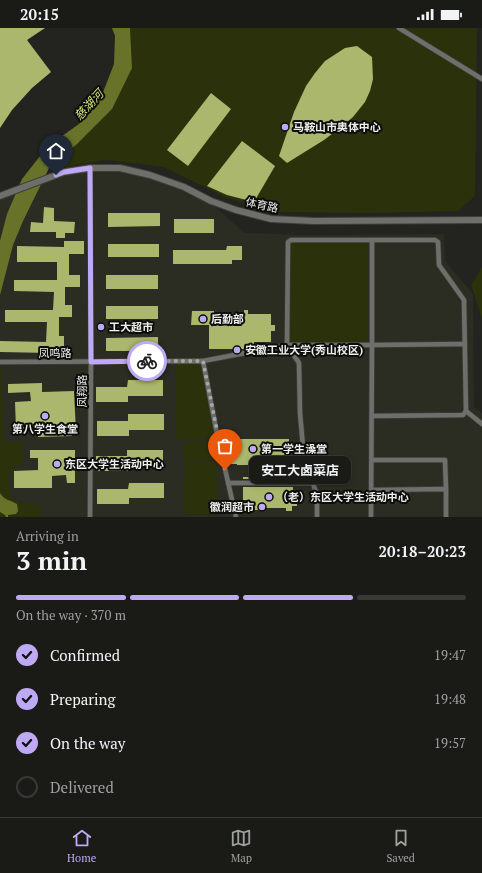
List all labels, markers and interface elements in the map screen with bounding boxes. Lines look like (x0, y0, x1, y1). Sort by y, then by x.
text: 20:15 (20, 4, 59, 24)
water label: 慈湖河 (71, 85, 108, 123)
place label: 马鞍山市奥体中心 (293, 120, 381, 134)
marker: 马鞍山市奥体中心 (280, 122, 290, 132)
pin (39, 134, 73, 175)
icon: home (45, 140, 67, 162)
street label: 体育路 (244, 195, 280, 215)
place label: 后勤部 (211, 312, 244, 326)
marker: 后勤部 (198, 314, 208, 324)
place label: 工大超市 (109, 320, 153, 334)
marker: 工大超市 (96, 322, 106, 332)
courier (127, 341, 167, 381)
place label: 安徽工业大学(秀山校区) (245, 343, 363, 357)
marker: 安徽工业大学(秀山校区) (232, 345, 242, 355)
street label: 凤鸣路 (39, 346, 72, 360)
icon: bike (136, 350, 158, 372)
street label: 凤翔路 (75, 375, 89, 408)
marker: 第八学生食堂 (40, 411, 50, 421)
place label: 第八学生食堂 (12, 422, 78, 436)
pin (208, 429, 242, 470)
icon: bag (214, 435, 236, 457)
place label: 第一学生澡堂 (261, 442, 327, 456)
marker: 第一学生澡堂 (248, 444, 258, 454)
callout: 安工大卤菜店 (249, 456, 351, 484)
place label: 东区大学生活动中心 (65, 457, 164, 471)
marker: 东区大学生活动中心 (52, 459, 62, 469)
text: 安工大卤菜店 (261, 461, 339, 479)
place label: （老）东区大学生活动中心 (277, 490, 409, 504)
marker: （老）东区大学生活动中心 (264, 492, 274, 502)
place label: 徽润超市 (209, 500, 254, 514)
marker: 徽润超市 (257, 502, 267, 512)
text: Arriving in (16, 527, 79, 545)
text: 20:18–20:23 (379, 541, 466, 561)
text: 3 min (16, 543, 87, 577)
text: On the way · 370 m (16, 606, 126, 624)
icon: check (16, 644, 38, 666)
text: Confirmed (50, 645, 120, 665)
text: 19:47 (434, 646, 466, 664)
icon: check (16, 688, 38, 710)
text: Preparing (50, 689, 115, 709)
text: 19:48 (434, 690, 466, 708)
icon: check (16, 732, 38, 754)
text: On the way (50, 733, 125, 753)
text: 19:57 (434, 734, 466, 752)
text: Delivered (50, 777, 114, 797)
tab: Home (67, 827, 96, 865)
tab: Map (230, 827, 252, 865)
tab: Saved (386, 827, 415, 865)

